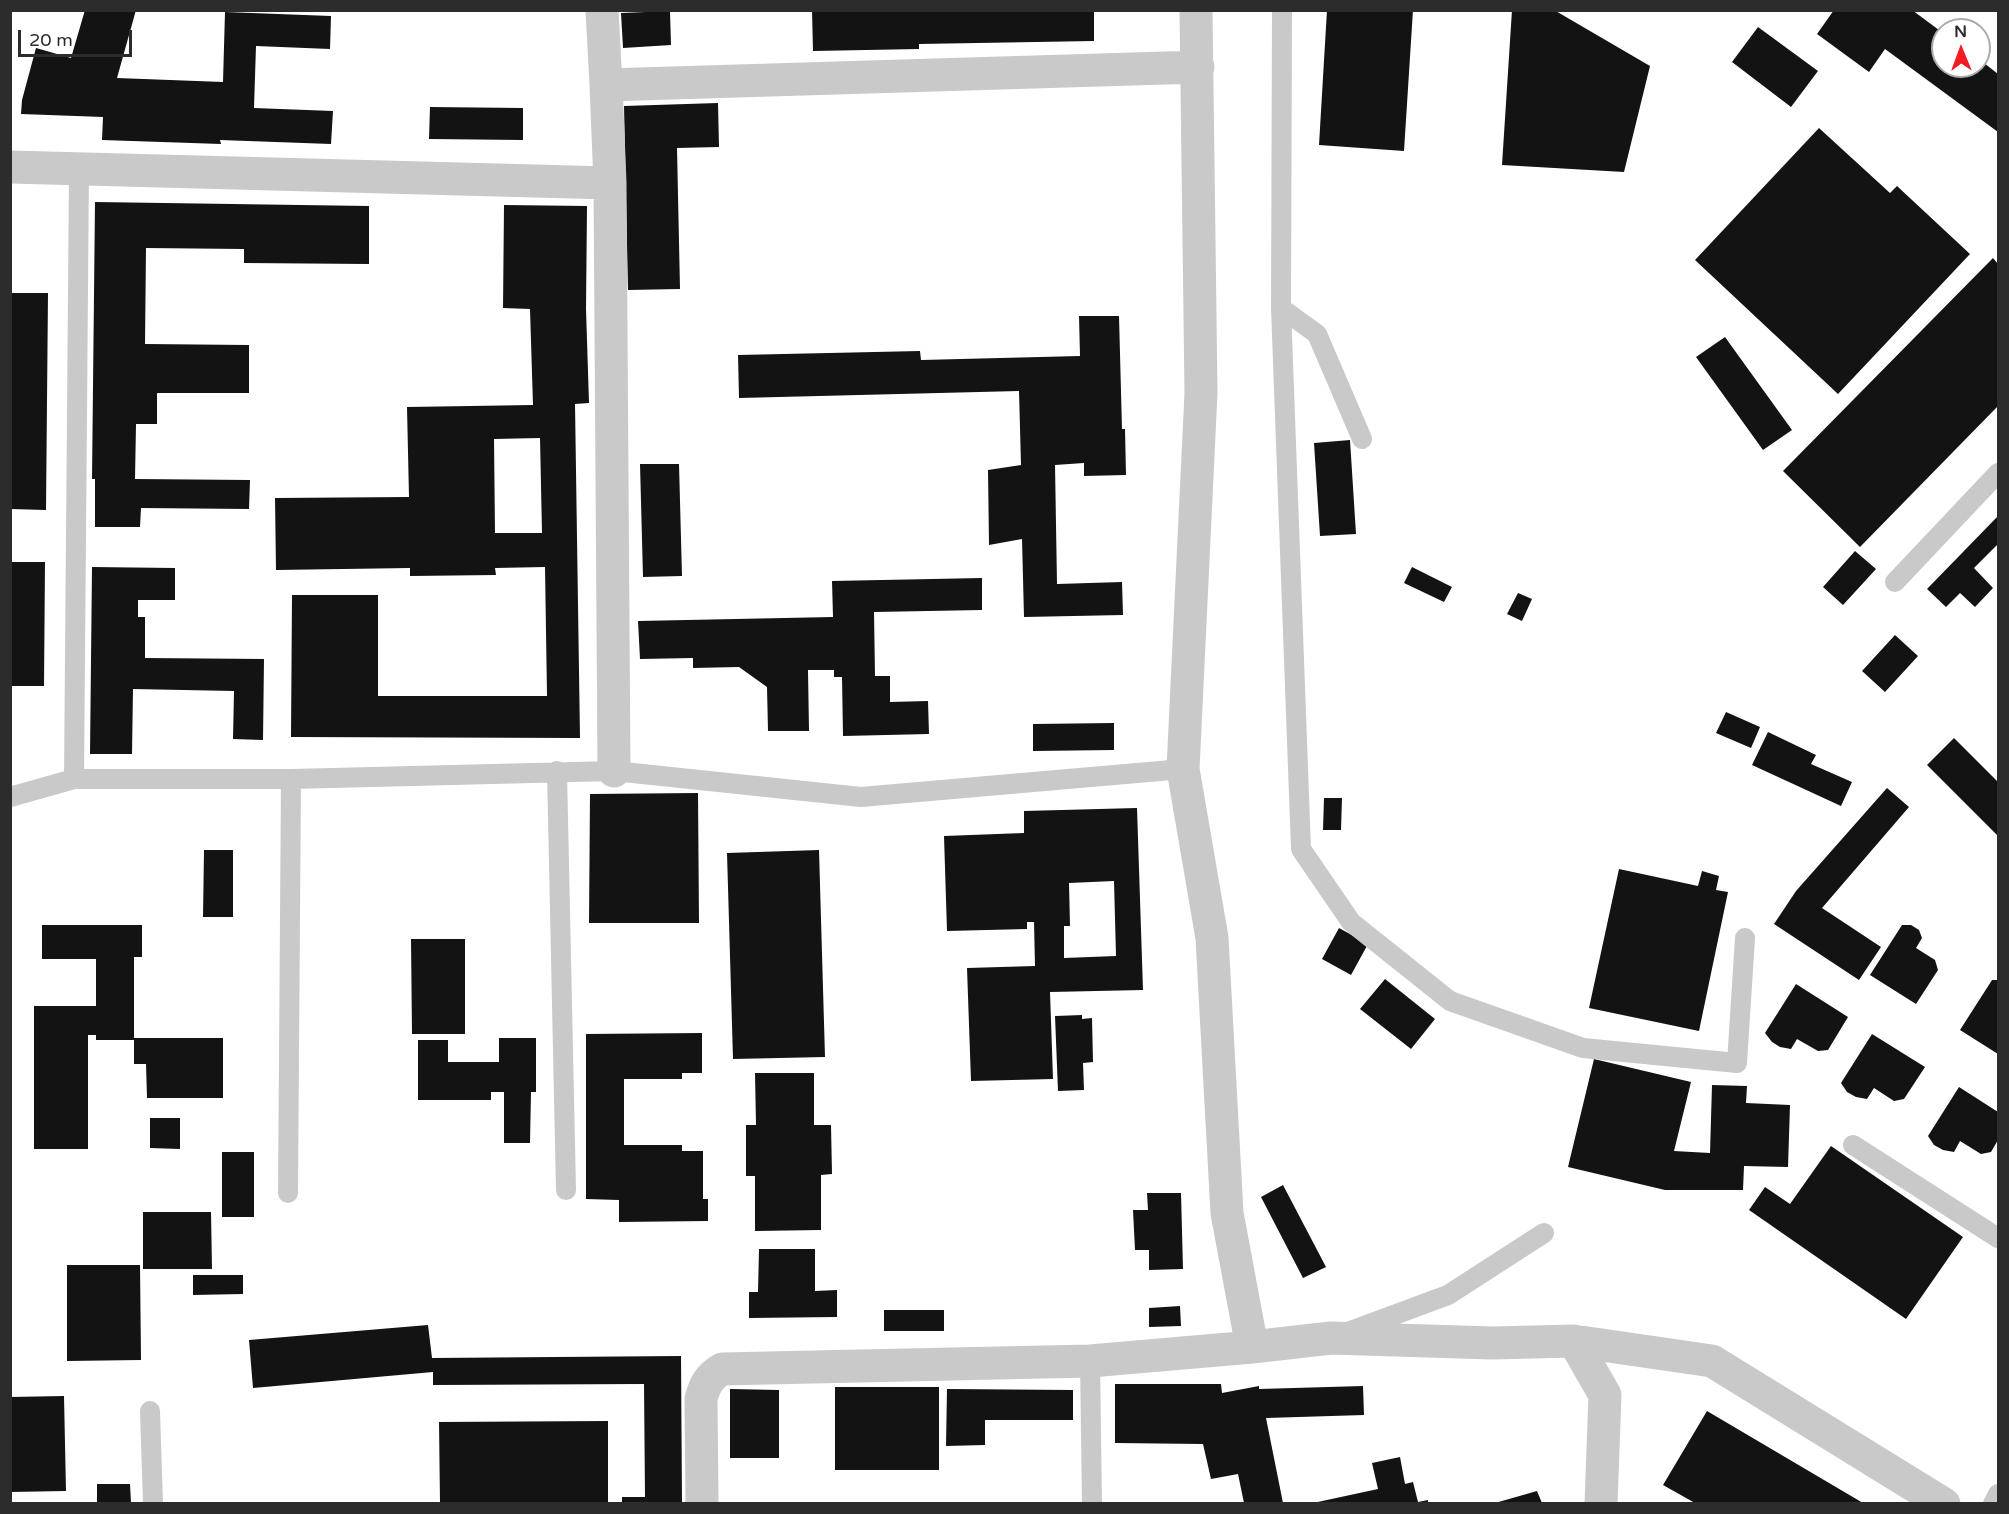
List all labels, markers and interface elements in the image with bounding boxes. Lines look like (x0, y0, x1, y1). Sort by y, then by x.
scale bar (21, 18, 135, 56)
north arrow (1931, 18, 1991, 78)
text: N (1954, 22, 1967, 42)
text: 20 m (29, 29, 73, 51)

